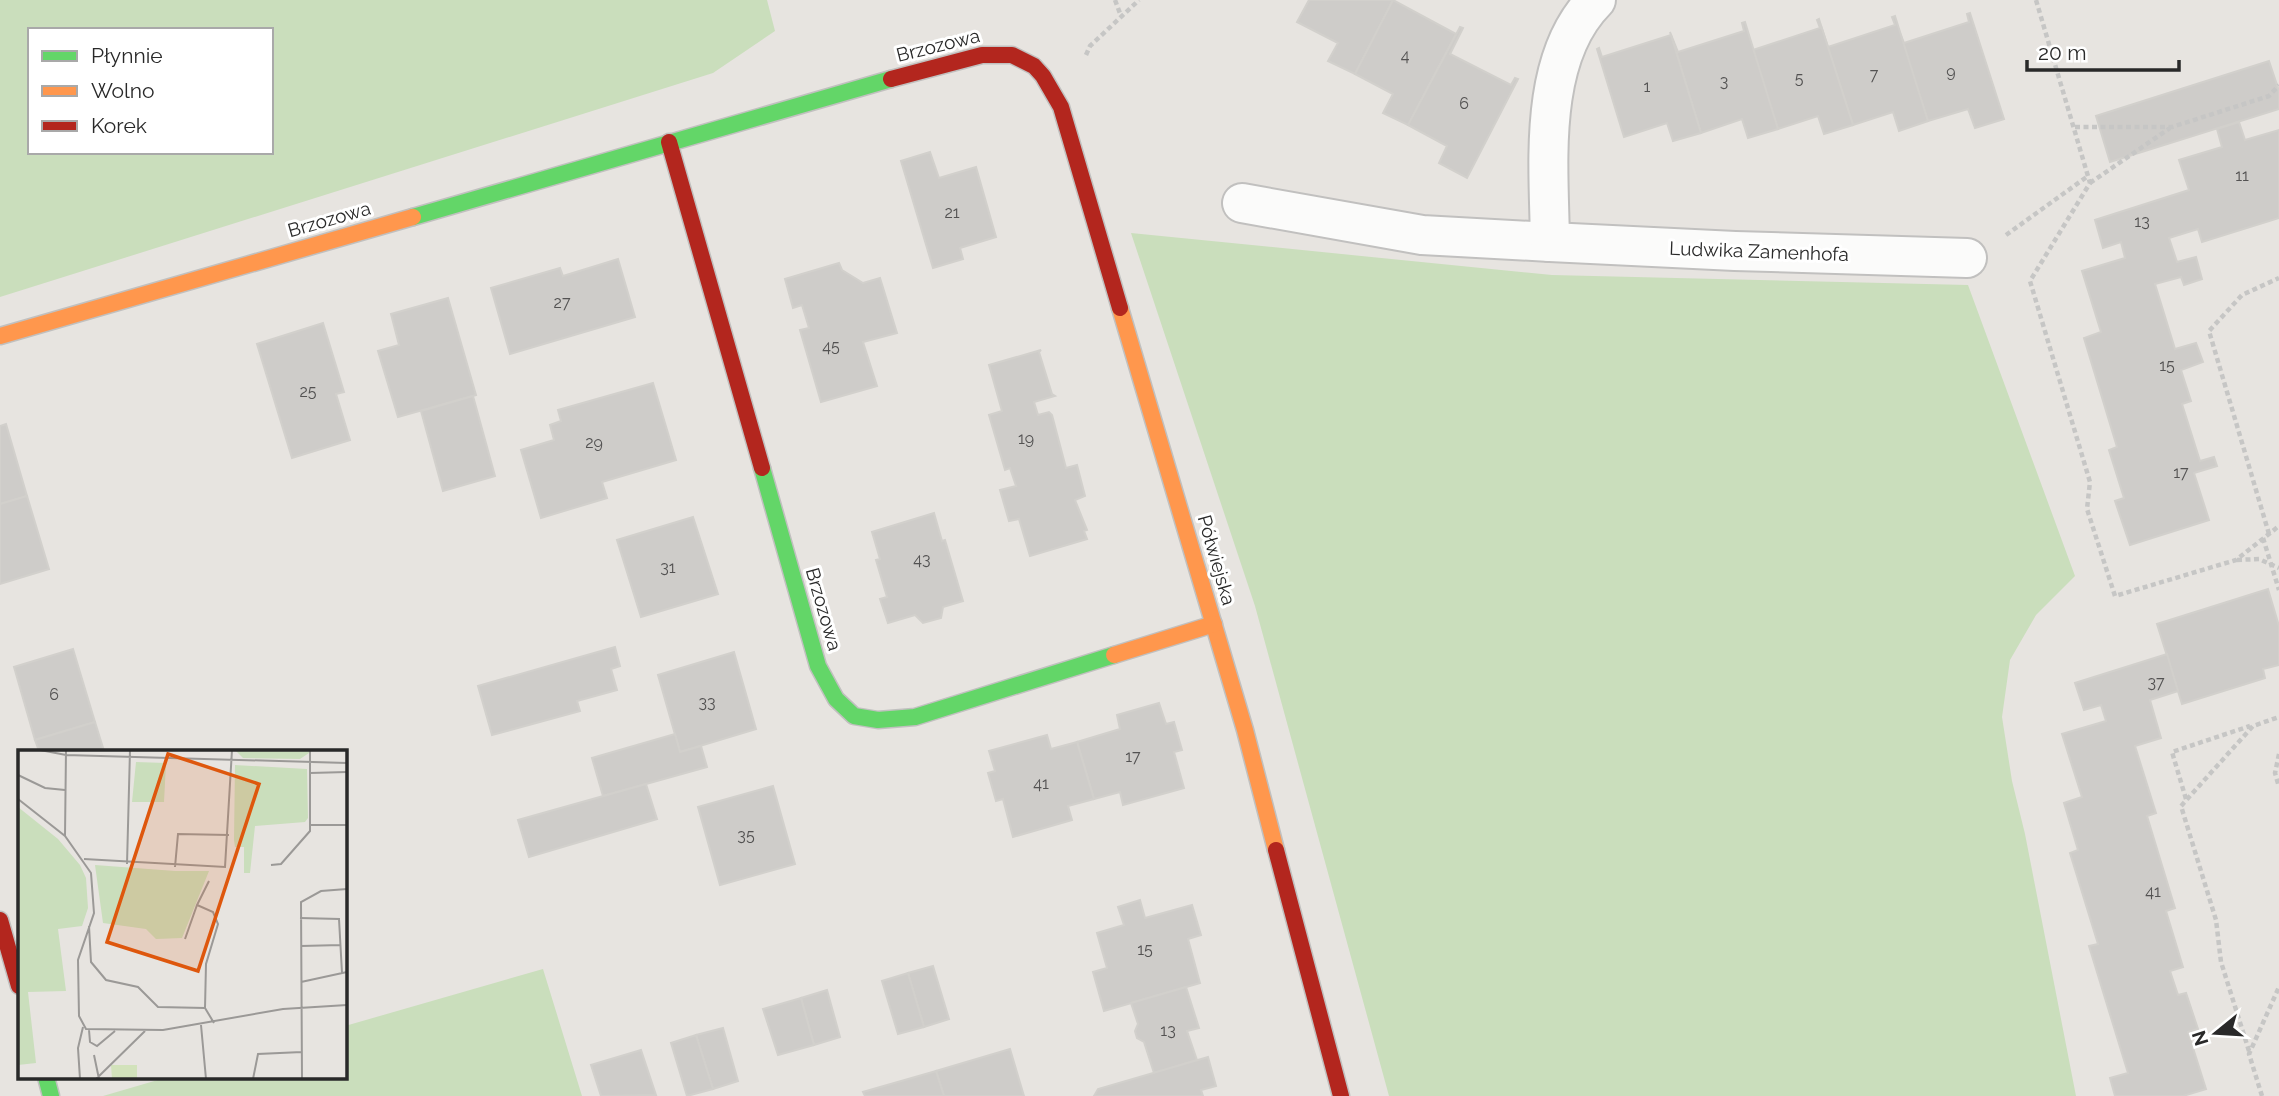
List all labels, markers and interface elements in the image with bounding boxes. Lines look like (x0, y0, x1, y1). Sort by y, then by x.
street label: Brzozowa (894, 24, 982, 66)
legend (28, 28, 273, 154)
scale bar (2027, 28, 2179, 72)
text: 20 m (2038, 40, 2086, 65)
text: Płynnie (91, 43, 163, 68)
house number: 4 (1401, 46, 1410, 65)
house number: 9 (1946, 62, 1956, 81)
house number: 7 (1870, 65, 1879, 84)
house number: 5 (1795, 69, 1804, 88)
house number: 3 (1720, 72, 1728, 91)
house number: 1 (1644, 77, 1651, 96)
text: Wolno (91, 78, 155, 103)
house number: 6 (1459, 94, 1469, 113)
text: Korek (91, 113, 147, 138)
house number: 11 (2235, 166, 2249, 185)
street label: Brzozowa (285, 197, 373, 241)
house number: 21 (944, 203, 960, 222)
house number: 13 (2134, 212, 2150, 231)
street label: Ludwika Zamenhofa (1669, 237, 1849, 265)
house number: 27 (554, 293, 571, 312)
house number: 45 (822, 337, 840, 356)
house number: 15 (2159, 356, 2175, 375)
house number: 25 (299, 382, 317, 401)
house number: 19 (1018, 429, 1034, 448)
house number: 29 (585, 433, 603, 452)
house number: 17 (2173, 463, 2189, 482)
street label: Półwiejska (1194, 512, 1240, 608)
house number: 43 (913, 550, 931, 569)
house number: 31 (660, 558, 676, 577)
street label: Brzozowa (802, 565, 846, 653)
house number: 37 (2147, 673, 2165, 692)
house number: 6 (49, 685, 59, 704)
house number: 33 (698, 693, 716, 712)
house number: 17 (1125, 747, 1141, 766)
inset map (18, 750, 346, 1078)
house number: 41 (1033, 774, 1049, 793)
house number: 35 (737, 826, 755, 845)
house number: 41 (2145, 882, 2161, 901)
house number: 15 (1137, 940, 1153, 959)
north arrow (2181, 998, 2251, 1068)
house number: 13 (1160, 1021, 1176, 1040)
text: N (2187, 1028, 2213, 1049)

